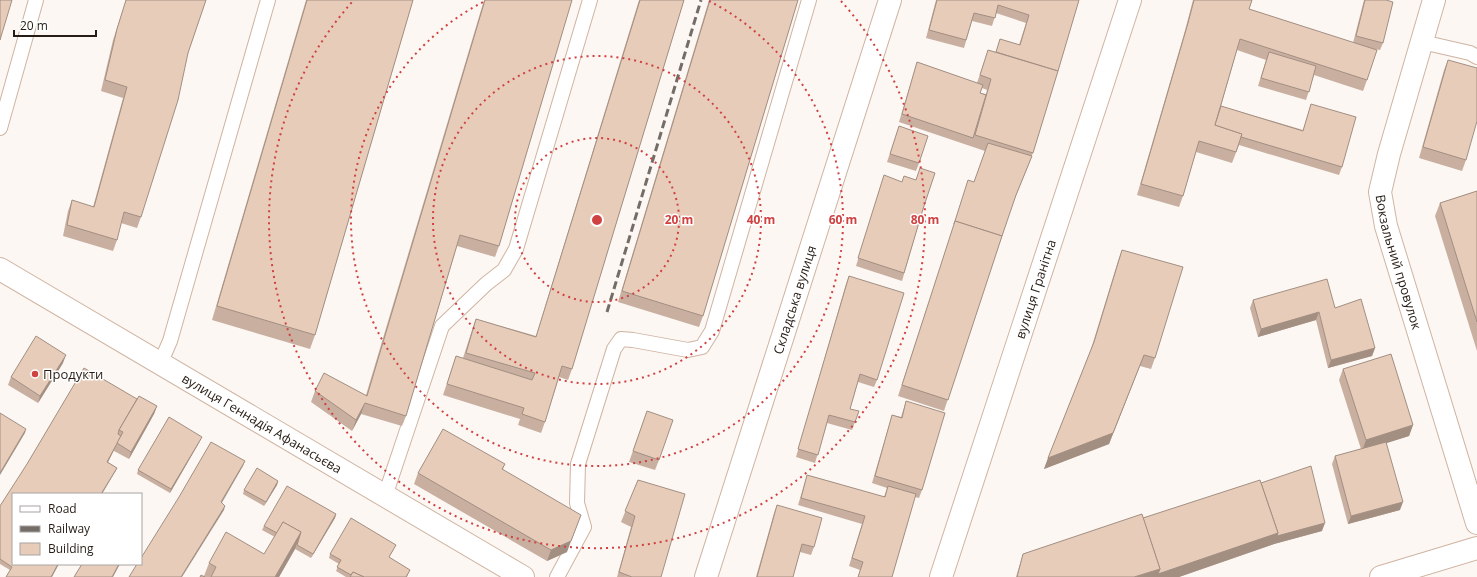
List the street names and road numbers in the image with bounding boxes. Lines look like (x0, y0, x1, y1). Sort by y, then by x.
street label: Вокзальний провулок (1372, 193, 1426, 332)
street label: вулиця Гранітна (1011, 237, 1060, 341)
street label: Складська вулиця (769, 243, 820, 357)
street label: вулиця Геннадія Афанасьєва (179, 369, 345, 477)

